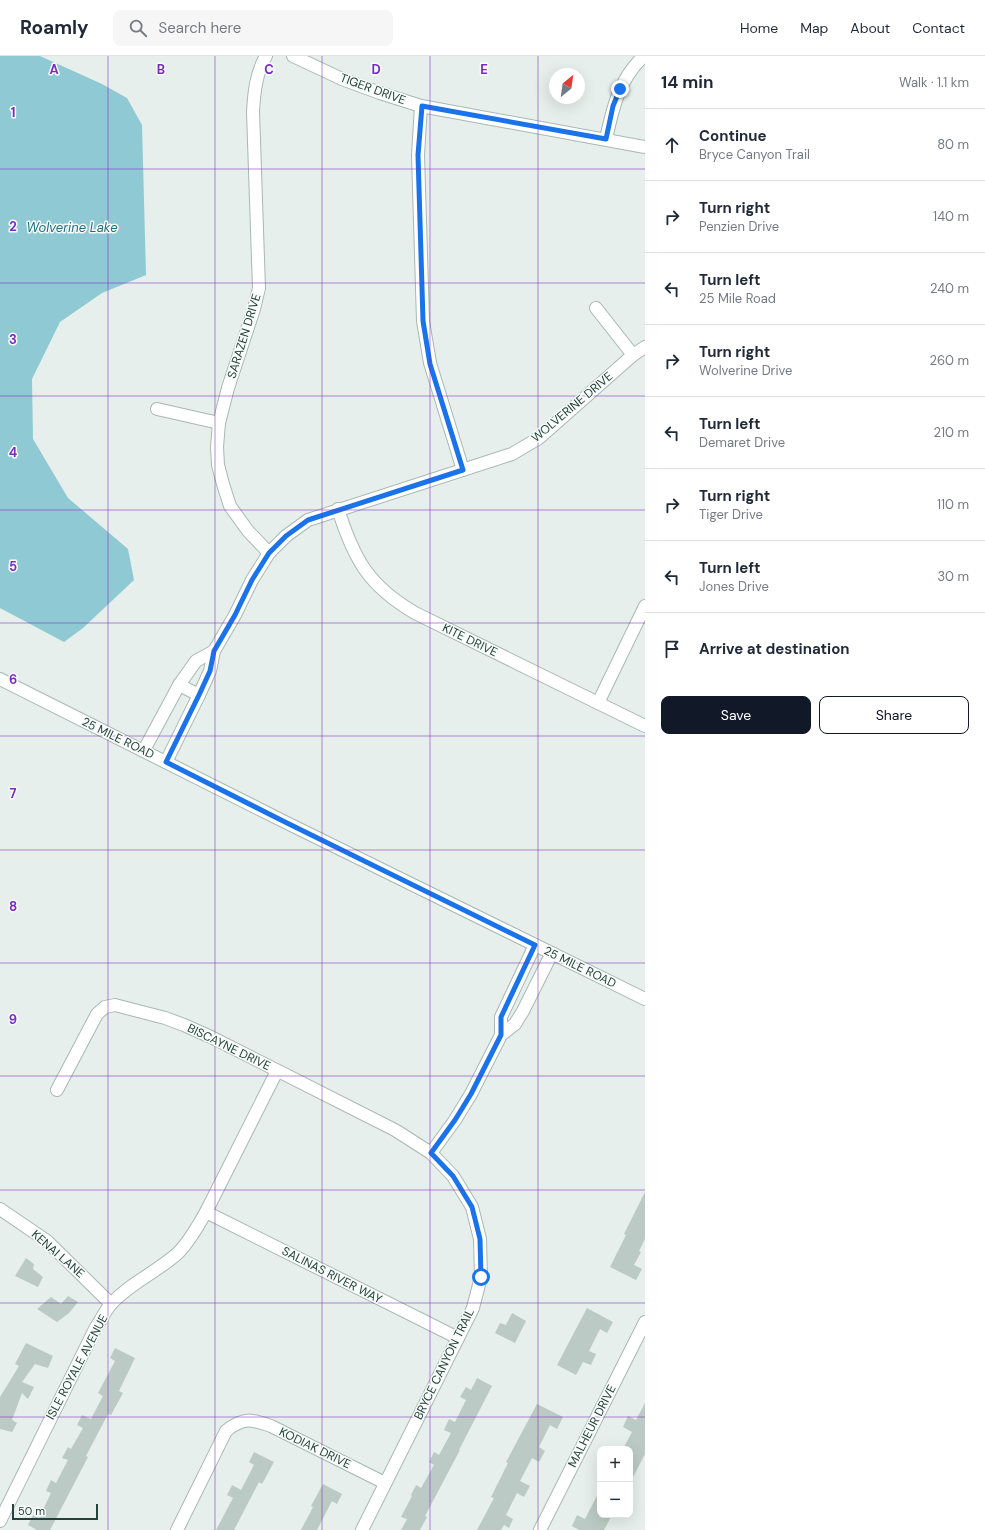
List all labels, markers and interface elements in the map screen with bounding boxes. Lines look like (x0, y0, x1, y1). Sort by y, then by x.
search box (113, 10, 393, 46)
text: Roamly (20, 15, 89, 40)
icon: search (127, 17, 149, 39)
text: Search here (159, 18, 241, 38)
text: Home (740, 19, 778, 37)
text: Map (800, 19, 828, 37)
text: About (850, 19, 890, 37)
text: Contact (912, 19, 965, 37)
text: A (49, 61, 59, 78)
text: B (157, 61, 165, 78)
text: C (264, 61, 274, 78)
text: E (480, 61, 488, 78)
north arrow (549, 68, 585, 104)
street label: TIGER DRIVE (338, 70, 408, 108)
text: 14 min (661, 71, 713, 93)
text: Walk · 1.1 km (899, 74, 969, 91)
route end (611, 80, 629, 98)
text: 1 (11, 104, 15, 121)
text: Continue (699, 126, 767, 146)
icon: ahead (661, 134, 683, 156)
text: 80 m (937, 136, 969, 153)
text: Bryce Canyon Trail (699, 146, 810, 163)
text: Turn right (699, 198, 770, 218)
icon: right (661, 206, 683, 228)
text: 140 m (933, 208, 969, 225)
text: 2 (9, 218, 17, 235)
text: Penzien Drive (699, 218, 779, 235)
water label: Wolverine Lake (26, 219, 118, 236)
text: Turn left (699, 270, 760, 290)
icon: left (661, 278, 683, 300)
text: 240 m (930, 280, 969, 297)
text: 25 Mile Road (699, 290, 776, 307)
street label: SARAZEN DRIVE (224, 291, 265, 380)
text: 3 (9, 331, 17, 348)
text: Turn right (699, 342, 770, 362)
icon: right (661, 350, 683, 372)
text: 260 m (929, 352, 969, 369)
text: Wolverine Drive (699, 362, 792, 379)
street label: WOLVERINE DRIVE (528, 368, 616, 446)
text: Turn left (699, 414, 760, 434)
icon: left (661, 422, 683, 444)
text: 210 m (934, 424, 969, 441)
text: Demaret Drive (699, 434, 785, 451)
text: 4 (9, 444, 17, 461)
text: Turn right (699, 486, 770, 506)
icon: right (661, 494, 683, 516)
text: 110 m (937, 496, 969, 513)
text: Tiger Drive (699, 506, 763, 523)
text: 5 (9, 558, 17, 575)
text: Turn left (699, 558, 760, 578)
icon: left (661, 566, 683, 588)
text: 30 m (937, 568, 969, 585)
text: Jones Drive (699, 578, 769, 595)
street label: KITE DRIVE (440, 620, 500, 660)
icon: arrive (661, 638, 683, 660)
text: Arrive at destination (699, 639, 850, 659)
text: 6 (9, 671, 17, 688)
button: Save (661, 696, 811, 734)
button: Share (819, 696, 969, 734)
street label: 25 MILE ROAD (79, 714, 157, 762)
text: 7 (10, 785, 17, 802)
text: 8 (9, 898, 17, 915)
street label: 25 MILE ROAD (541, 943, 619, 991)
text: 9 (9, 1011, 17, 1028)
street label: BISCAYNE DRIVE (185, 1020, 273, 1074)
street label: KENAI LANE (28, 1227, 88, 1282)
street label: SALINAS RIVER WAY (279, 1243, 385, 1307)
route start (472, 1268, 490, 1286)
street label: BRYCE CANYON TRAIL (410, 1306, 478, 1422)
street label: ISLE ROYALE AVENUE (43, 1311, 112, 1422)
street label: MALHEUR DRIVE (564, 1382, 620, 1470)
street label: KODIAK DRIVE (276, 1424, 354, 1472)
map controls (597, 1446, 633, 1518)
button: + (597, 1446, 633, 1482)
button: − (597, 1482, 633, 1518)
scale bar (12, 1502, 98, 1521)
text: 50 m (18, 1504, 45, 1518)

